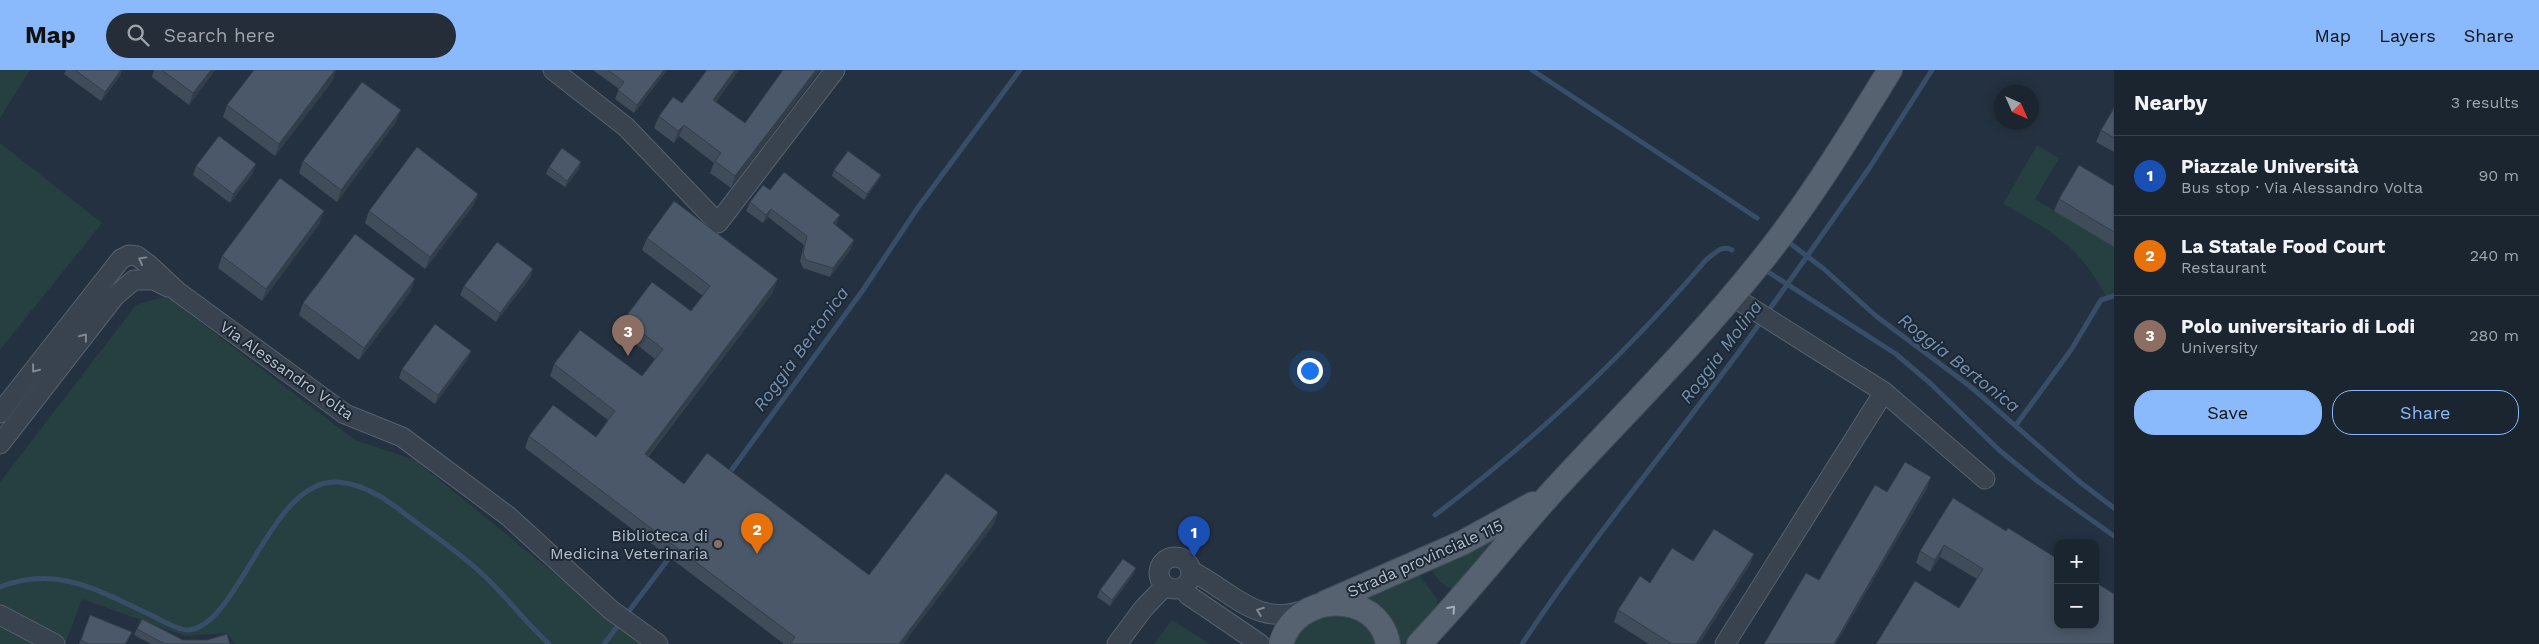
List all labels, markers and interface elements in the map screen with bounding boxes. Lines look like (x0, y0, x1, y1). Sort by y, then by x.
search box (106, 13, 456, 58)
text: Map (25, 21, 76, 49)
icon: search (124, 21, 152, 49)
text: Search here (164, 24, 275, 47)
text: Map (2314, 25, 2351, 46)
text: Layers (2379, 25, 2436, 46)
text: Share (2464, 25, 2514, 46)
north arrow (1994, 85, 2039, 130)
text: Nearby (2134, 90, 2207, 115)
text: 3 results (2451, 93, 2519, 112)
text: Piazzale Università (2181, 155, 2359, 178)
text: 1 (2147, 166, 2153, 185)
text: 90 m (2478, 166, 2519, 185)
text: Bus stop · Via Alessandro Volta (2181, 178, 2423, 197)
text: La Statale Food Court (2181, 235, 2385, 258)
text: 2 (2145, 246, 2155, 265)
text: 240 m (2470, 246, 2519, 265)
one-way arrow (138, 256, 147, 266)
text: Restaurant (2181, 258, 2267, 277)
water label: Roggia Bertonica (749, 283, 853, 415)
water label: Roggia Molina (1675, 296, 1766, 407)
water label: Roggia Bertonica (1894, 309, 2024, 416)
pin: 3 (612, 315, 644, 356)
text: Polo universitario di Lodi (2181, 315, 2415, 338)
street label: Via Alessandro Volta (216, 317, 357, 424)
text: 3 (2145, 326, 2155, 345)
text: 280 m (2469, 326, 2519, 345)
one-way arrow (78, 334, 86, 343)
text: University (2181, 338, 2258, 357)
your location (1297, 358, 1323, 384)
one-way arrow (32, 363, 40, 372)
button: Save (2134, 390, 2322, 435)
button: Share (2332, 390, 2519, 435)
pin: 2 (741, 513, 773, 554)
pin: 1 (1178, 516, 1210, 557)
street label: Strada provinciale 115 (1345, 516, 1506, 601)
place label: Biblioteca di Medicina Veterinaria (550, 526, 708, 563)
marker: Biblioteca di Medicina Veterinaria (712, 538, 724, 550)
map controls (2054, 539, 2099, 629)
button: + (2054, 539, 2099, 584)
button: − (2054, 584, 2099, 629)
one-way arrow (1447, 605, 1456, 614)
one-way arrow (1256, 607, 1265, 618)

